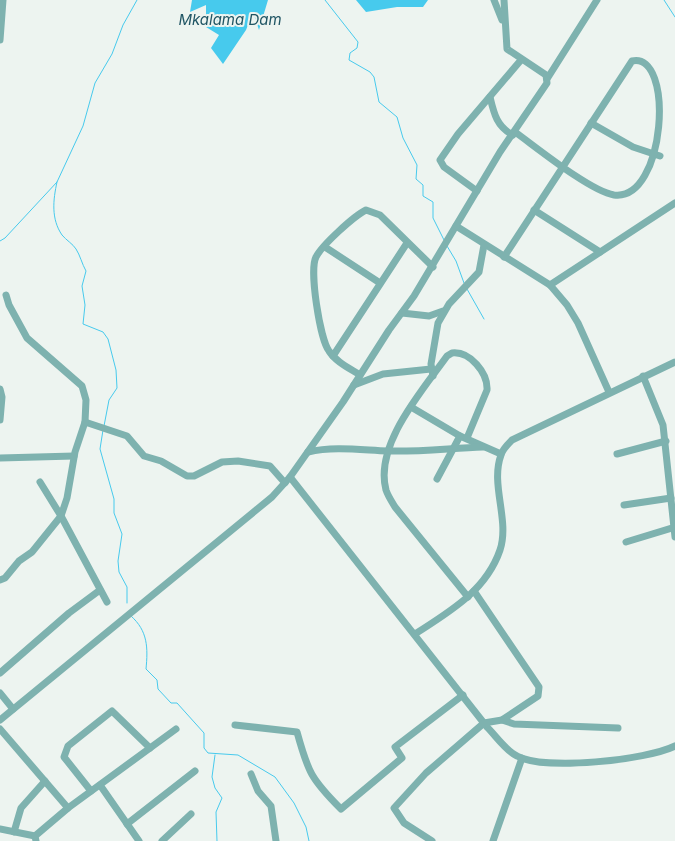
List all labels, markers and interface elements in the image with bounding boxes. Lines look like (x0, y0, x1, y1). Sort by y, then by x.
water label: Mkalama Dam (178, 10, 282, 29)

